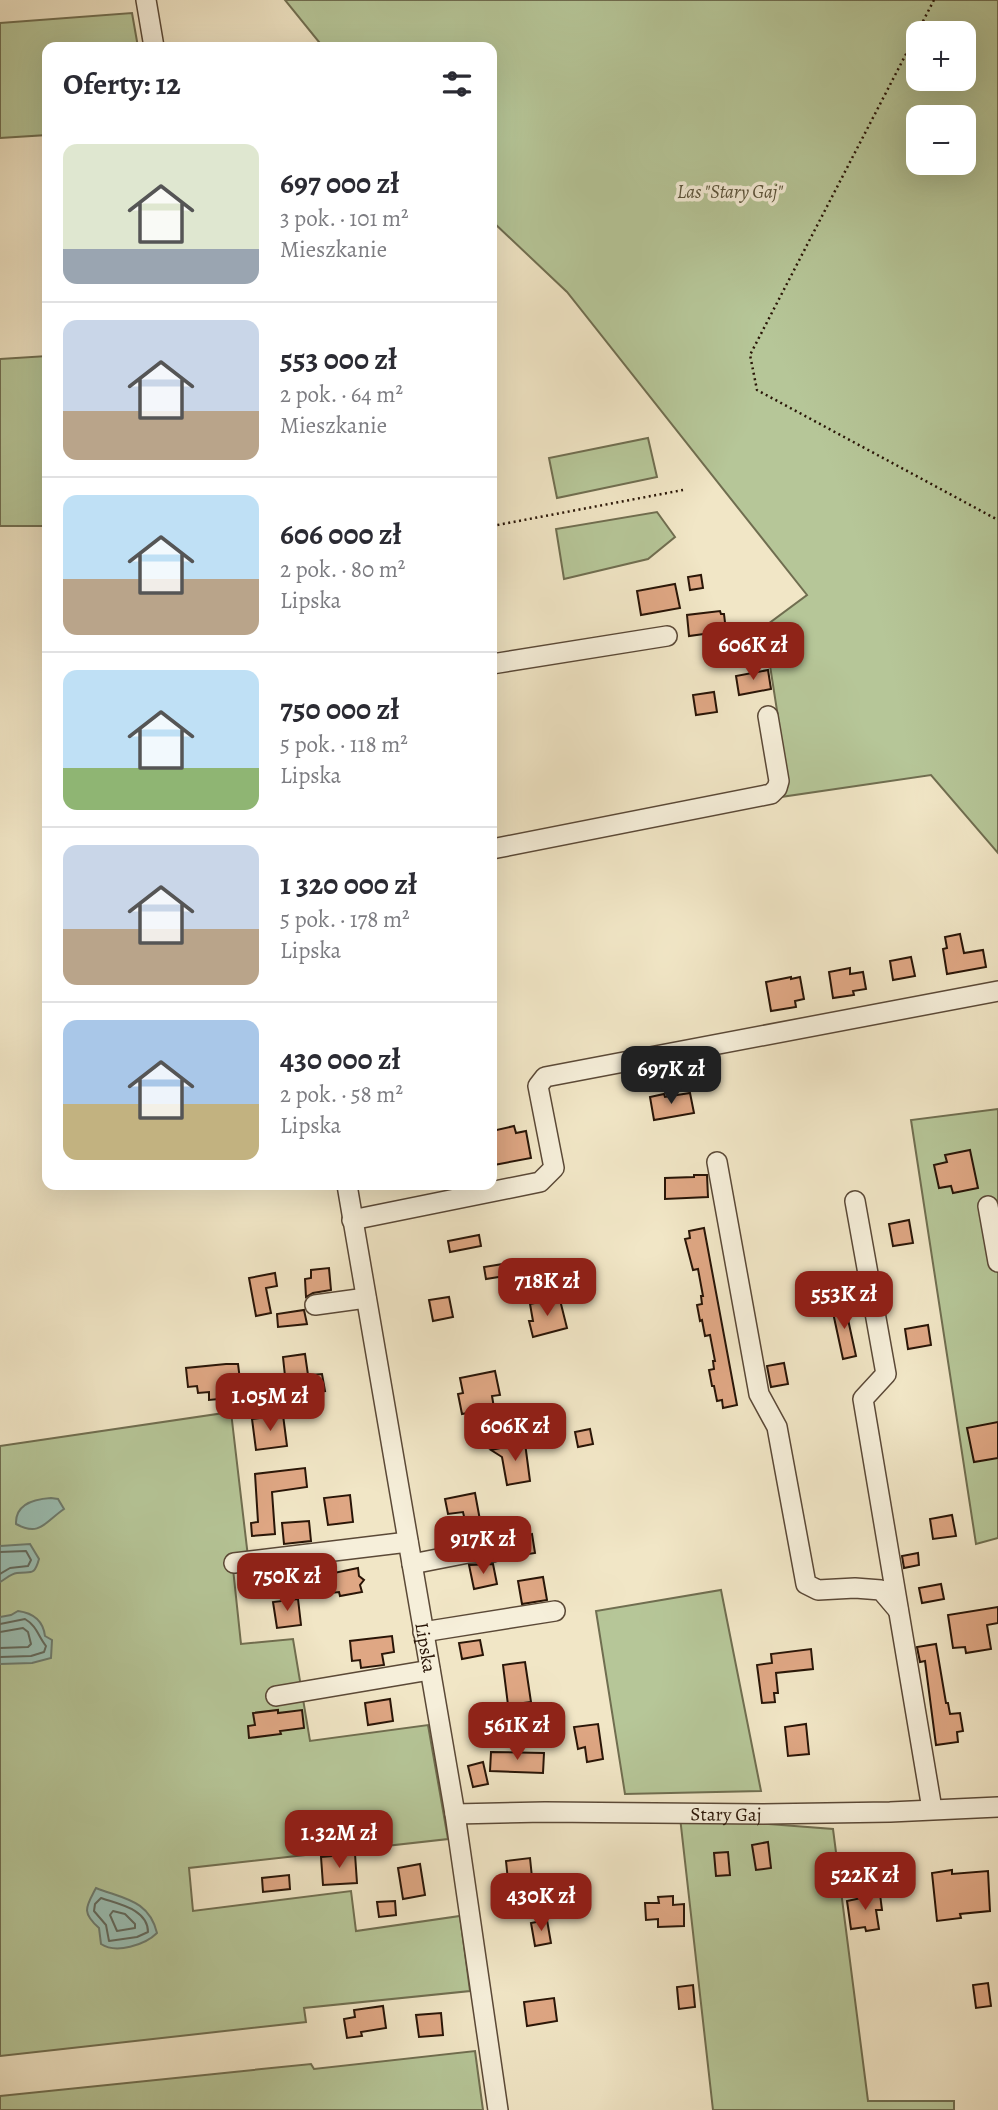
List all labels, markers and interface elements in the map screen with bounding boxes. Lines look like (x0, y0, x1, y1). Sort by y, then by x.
map controls (906, 21, 976, 175)
button: + (906, 21, 976, 91)
text: Oferty: 12 (63, 64, 181, 104)
icon: filters (438, 65, 476, 103)
button: − (906, 105, 976, 175)
text: 697 000 zł (280, 163, 399, 203)
icon: home (119, 172, 203, 256)
park label: Las "Stary Gaj" (677, 179, 783, 205)
text: 3 pok. · 101 m² (280, 203, 409, 234)
text: Mieszkanie (280, 234, 387, 265)
text: 553 000 zł (280, 339, 397, 379)
icon: home (119, 348, 203, 432)
text: 2 pok. · 64 m² (280, 379, 403, 410)
text: Mieszkanie (280, 410, 387, 441)
text: 606 000 zł (280, 514, 402, 554)
icon: home (119, 523, 203, 607)
text: 2 pok. · 80 m² (280, 554, 405, 585)
text: Lipska (280, 585, 341, 616)
pin: 606K zł (688, 622, 818, 682)
text: 606K zł (718, 629, 788, 660)
text: 750 000 zł (280, 689, 399, 729)
icon: home (119, 698, 203, 782)
text: 5 pok. · 118 m² (280, 729, 408, 760)
text: Lipska (280, 760, 341, 791)
text: 1 320 000 zł (280, 864, 417, 904)
icon: home (119, 873, 203, 957)
text: 5 pok. · 178 m² (280, 904, 410, 935)
text: Lipska (280, 935, 341, 966)
text: 430 000 zł (280, 1039, 401, 1079)
pin: 697K zł (606, 1046, 736, 1106)
icon: home (119, 1048, 203, 1132)
text: 697K zł (637, 1053, 705, 1084)
text: 2 pok. · 58 m² (280, 1079, 403, 1110)
text: Lipska (280, 1110, 341, 1141)
pin: 718K zł (482, 1258, 612, 1318)
text: 718K zł (514, 1265, 580, 1296)
pin: 553K zł (779, 1272, 909, 1331)
text: 553K zł (811, 1278, 877, 1309)
pin: 1.05M zł (198, 1374, 342, 1433)
text: 1.05M zł (232, 1380, 308, 1411)
pin: 606K zł (450, 1404, 580, 1463)
text: 606K zł (480, 1410, 550, 1441)
pin: 917K zł (418, 1516, 548, 1576)
text: 917K zł (450, 1523, 516, 1554)
pin: 750K zł (222, 1554, 352, 1613)
text: 750K zł (253, 1560, 321, 1591)
street label: Lipska (408, 1620, 443, 1675)
pin: 561K zł (452, 1702, 582, 1762)
text: 561K zł (484, 1709, 550, 1740)
street label: Stary Gaj (690, 1801, 762, 1828)
pin: 1.32M zł (267, 1811, 411, 1870)
text: 1.32M zł (301, 1817, 377, 1848)
pin: 522K zł (800, 1853, 930, 1912)
text: 522K zł (831, 1859, 899, 1890)
pin: 430K zł (476, 1874, 606, 1933)
text: 430K zł (507, 1880, 575, 1911)

